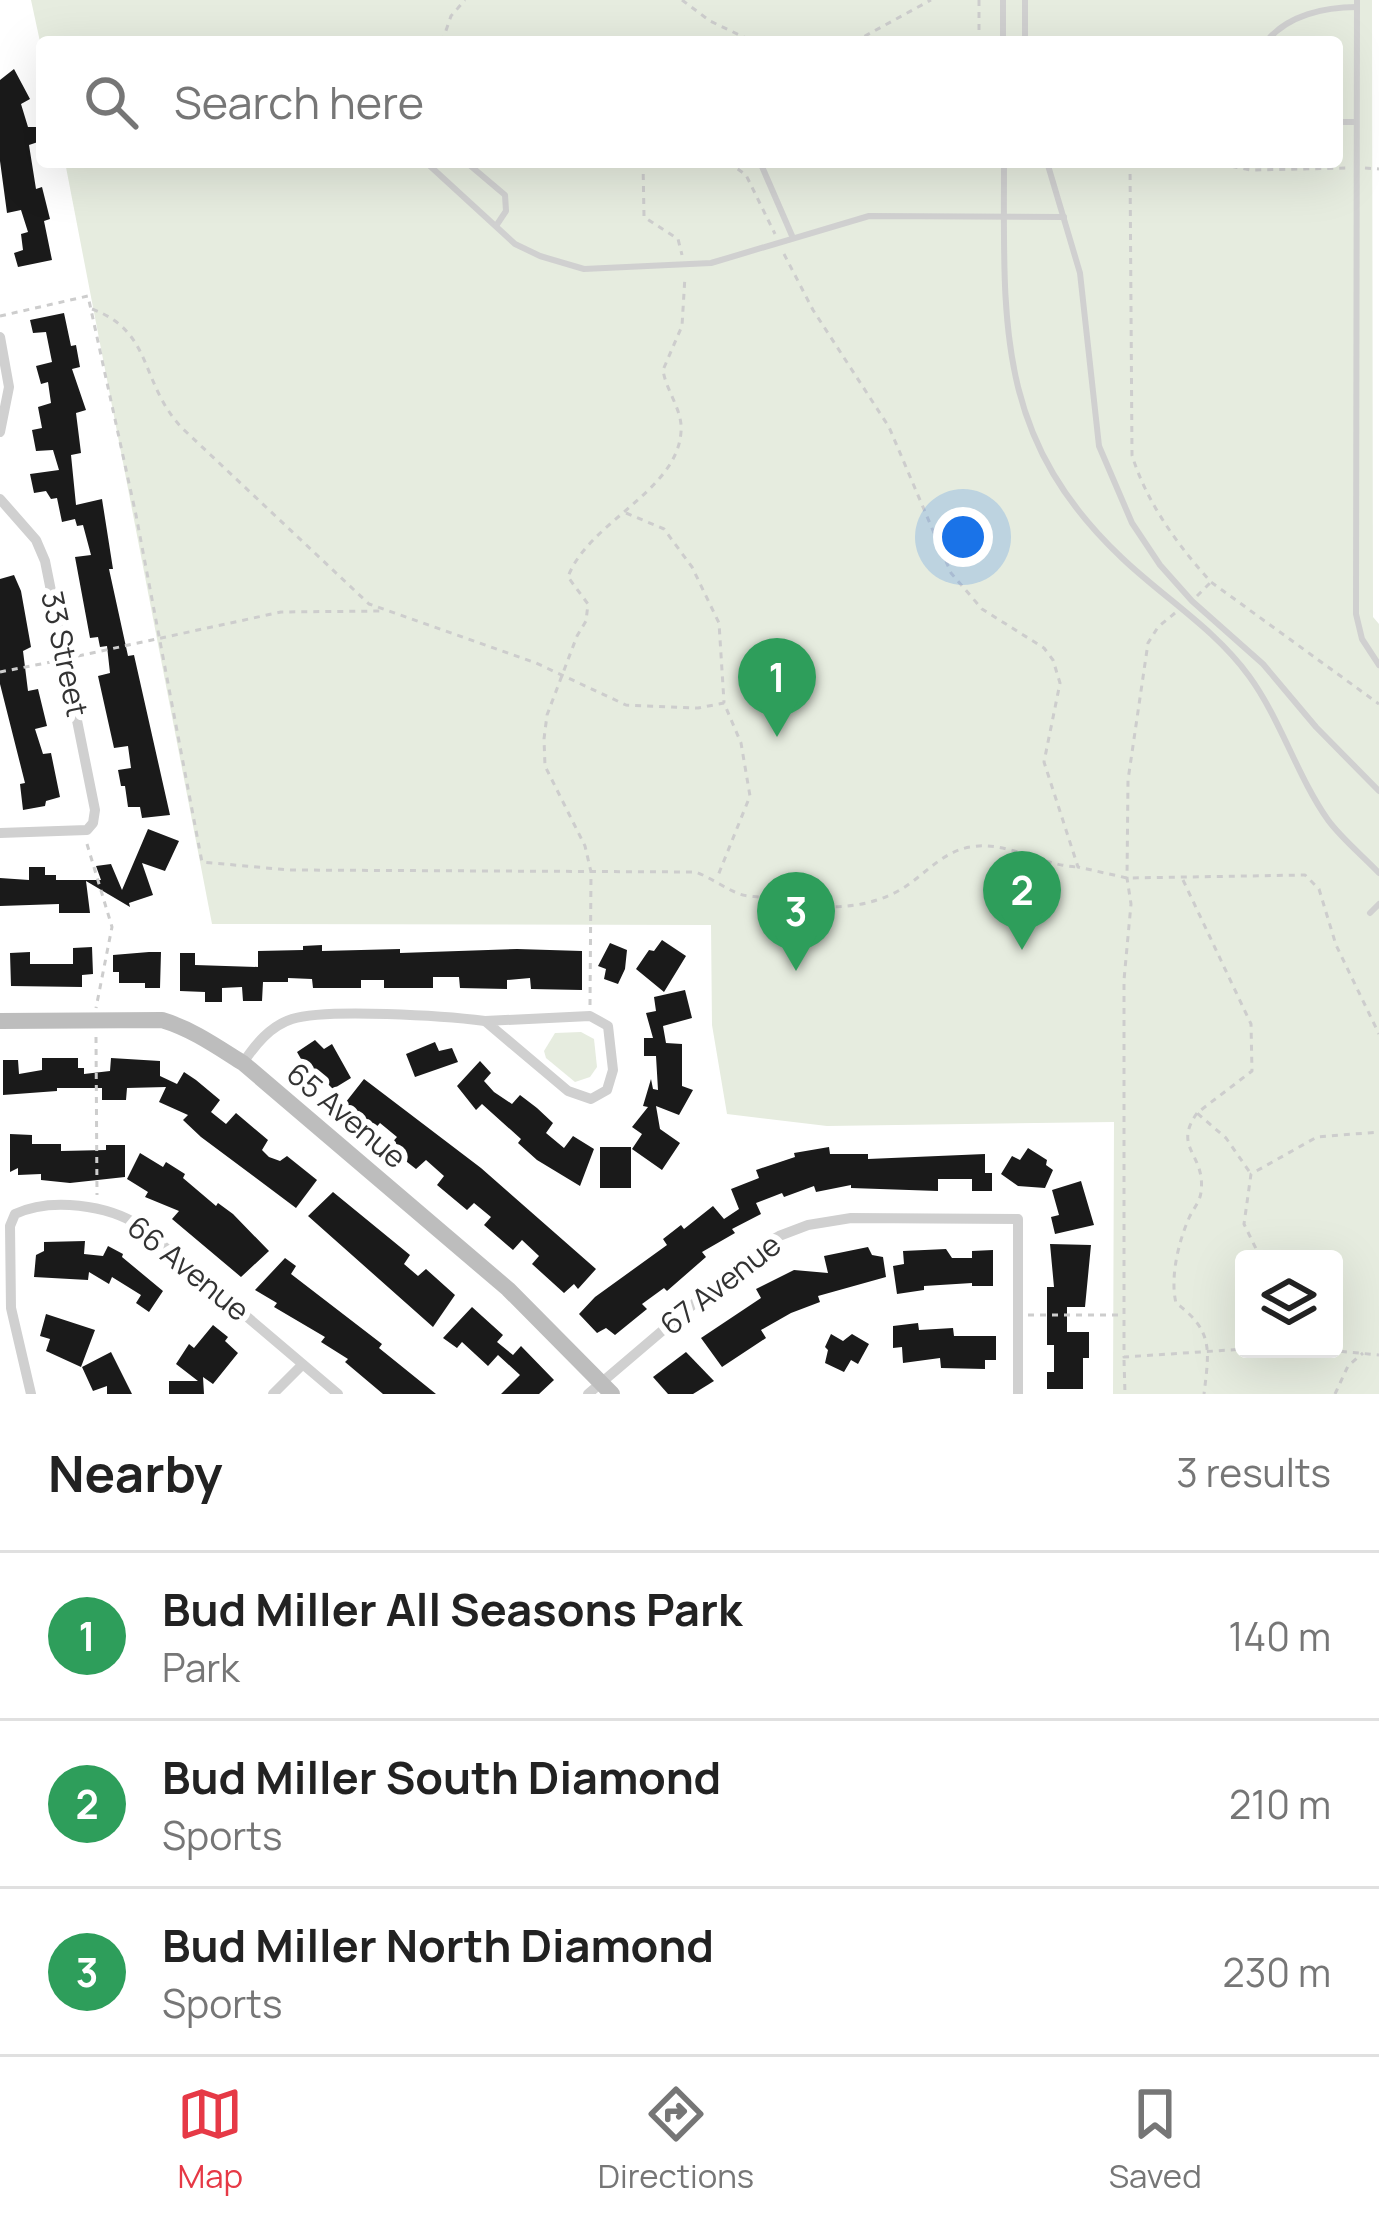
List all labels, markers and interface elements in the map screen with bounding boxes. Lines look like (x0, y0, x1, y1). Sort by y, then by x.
search box (36, 36, 1343, 168)
icon: search (78, 69, 144, 135)
text: Search here (174, 71, 424, 133)
your location (933, 507, 993, 567)
street label: 33 Street (32, 587, 99, 720)
pin: 1 (738, 638, 816, 737)
pin: 2 (983, 851, 1061, 950)
pin: 3 (757, 872, 835, 971)
street label: 65 Avenue (278, 1053, 416, 1177)
street label: 66 Avenue (119, 1206, 259, 1330)
street label: 67 Avenue (651, 1224, 789, 1344)
map controls (1235, 1250, 1343, 1358)
button: layers (1235, 1250, 1343, 1358)
text: Nearby (48, 1438, 223, 1507)
text: 3 results (1176, 1445, 1331, 1499)
text: Bud Miller All Seasons Park (162, 1578, 742, 1640)
text: 1 (78, 1609, 96, 1663)
text: 140 m (1228, 1609, 1331, 1663)
text: Park (162, 1640, 240, 1694)
text: Bud Miller South Diamond (162, 1746, 721, 1808)
text: 2 (75, 1777, 99, 1831)
text: 210 m (1229, 1777, 1331, 1831)
text: Sports (162, 1808, 282, 1862)
text: Bud Miller North Diamond (162, 1914, 714, 1976)
text: 3 (76, 1945, 98, 1999)
text: 230 m (1223, 1945, 1331, 1999)
text: Sports (162, 1976, 282, 2030)
tab: Map (177, 2081, 243, 2198)
tab: Directions (598, 2081, 754, 2198)
tab: Saved (1109, 2081, 1202, 2198)

